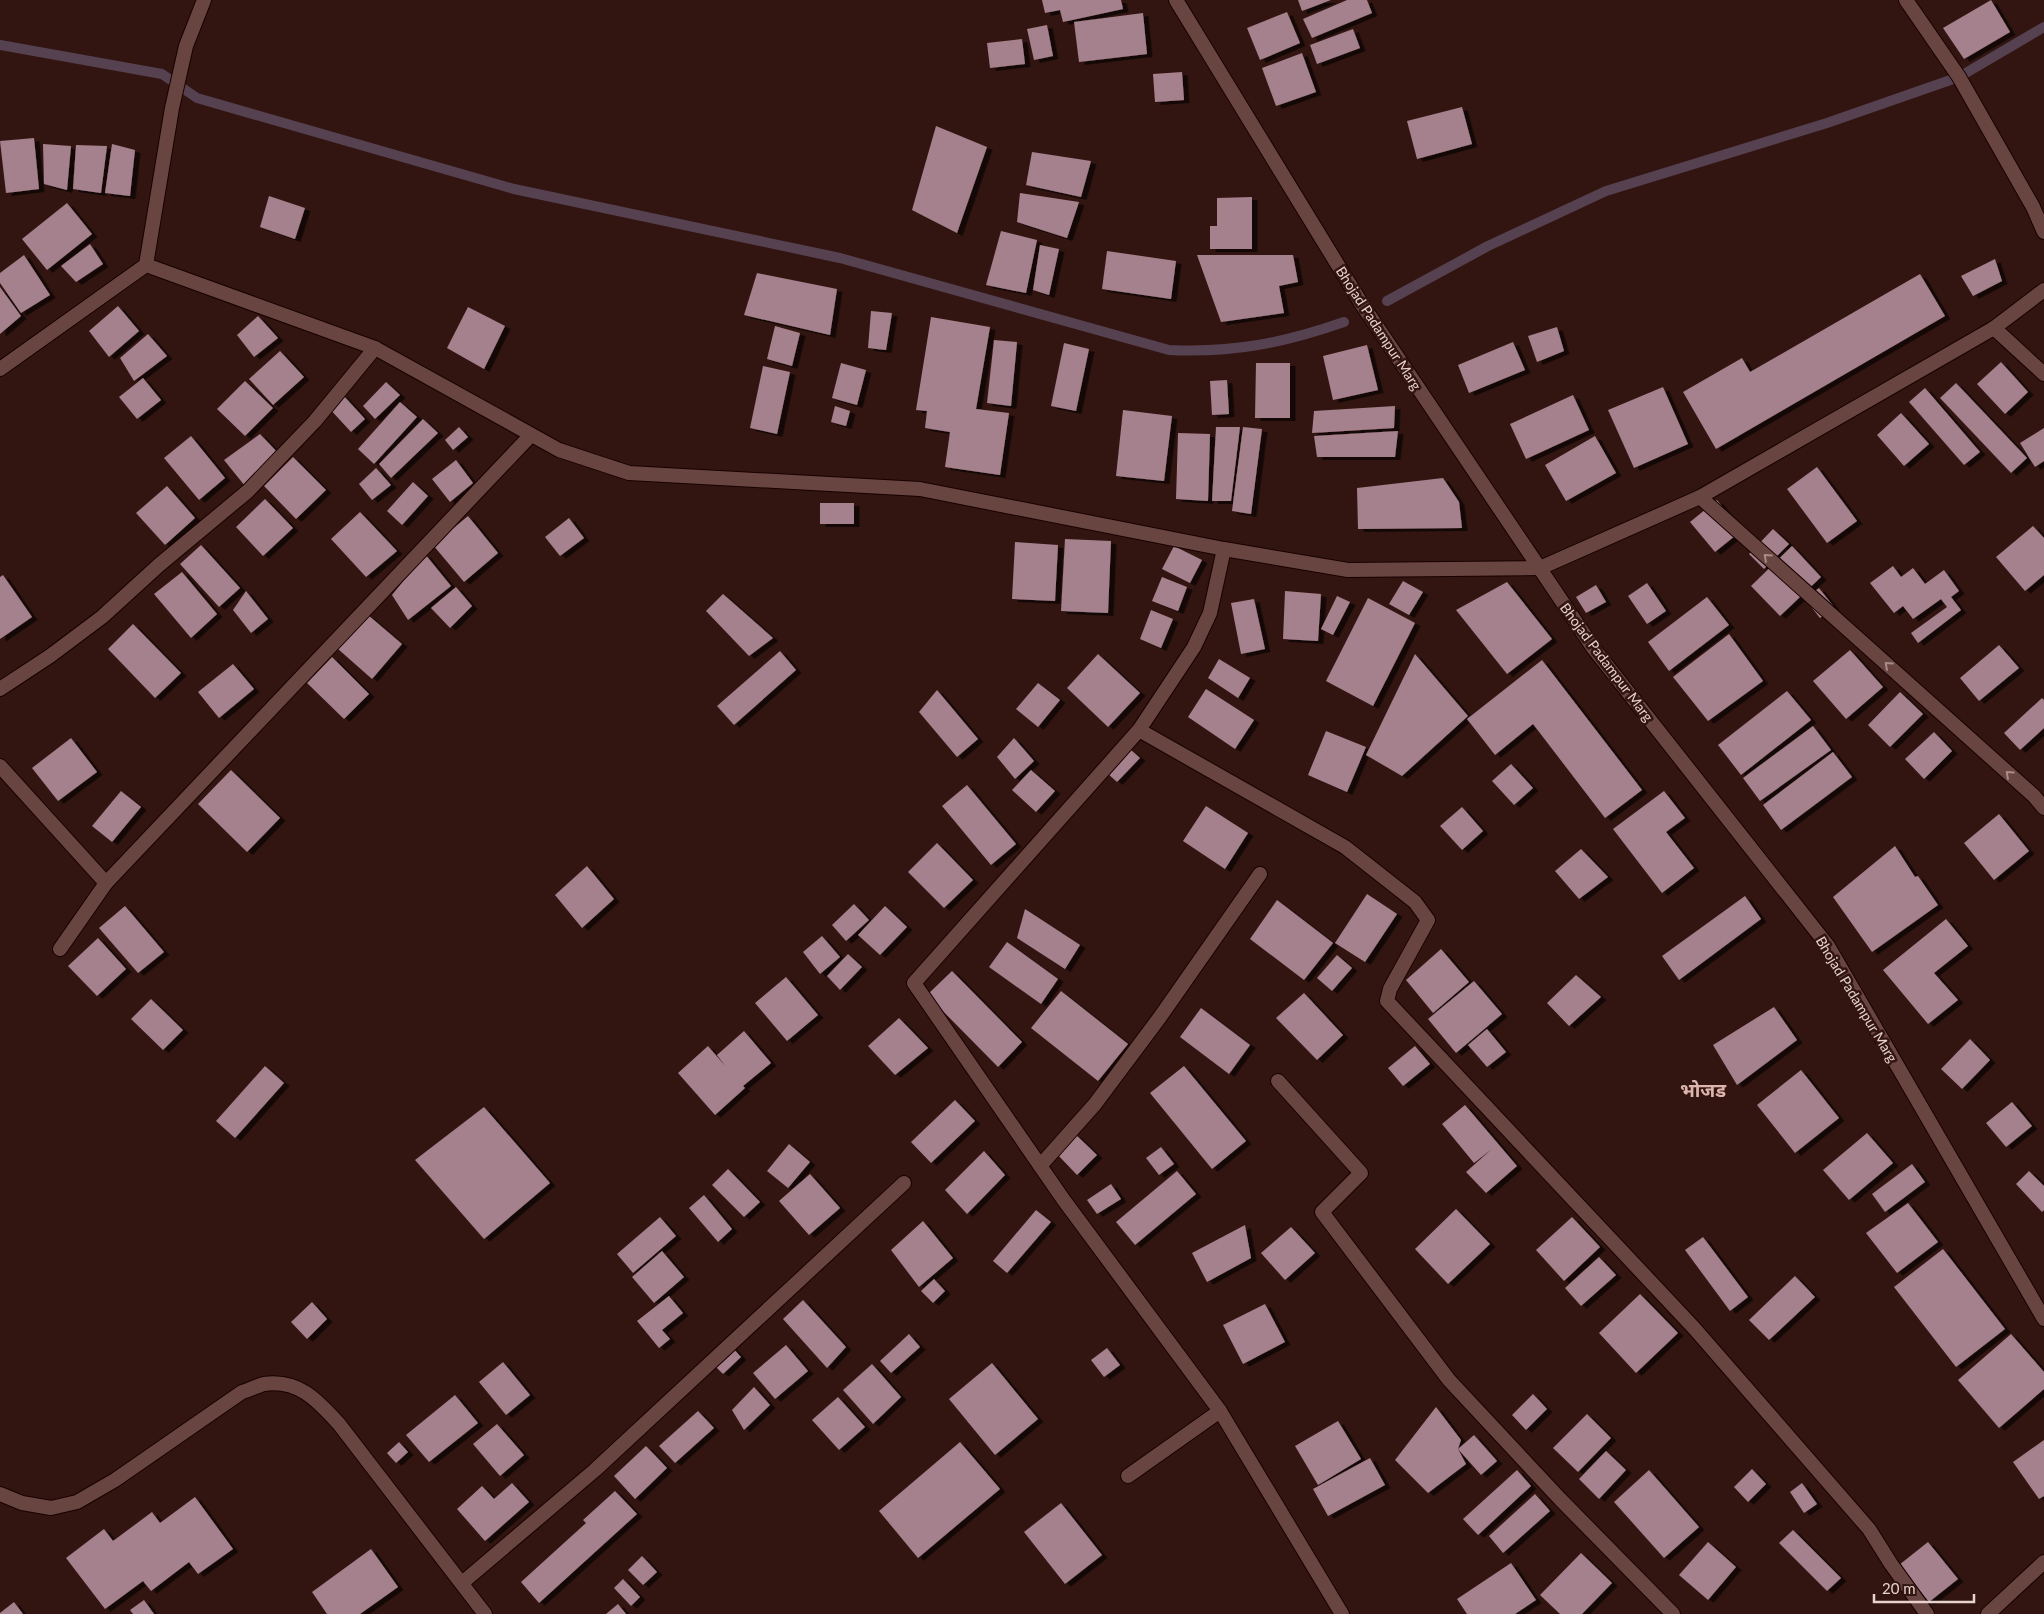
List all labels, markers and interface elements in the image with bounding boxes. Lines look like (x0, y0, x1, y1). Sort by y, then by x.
street label: Bhojad Padampur Marg (1333, 263, 1425, 393)
one-way arrow (1764, 554, 1773, 563)
street label: Bhojad Padampur Marg (1557, 599, 1657, 725)
one-way arrow (1885, 662, 1894, 671)
one-way arrow (2006, 771, 2015, 780)
street label: Bhojad Padampur Marg (1813, 933, 1901, 1065)
district label: भोजड (1680, 1078, 1727, 1101)
scale bar (1874, 1572, 1974, 1604)
text: 20 m (1882, 1579, 1916, 1597)

